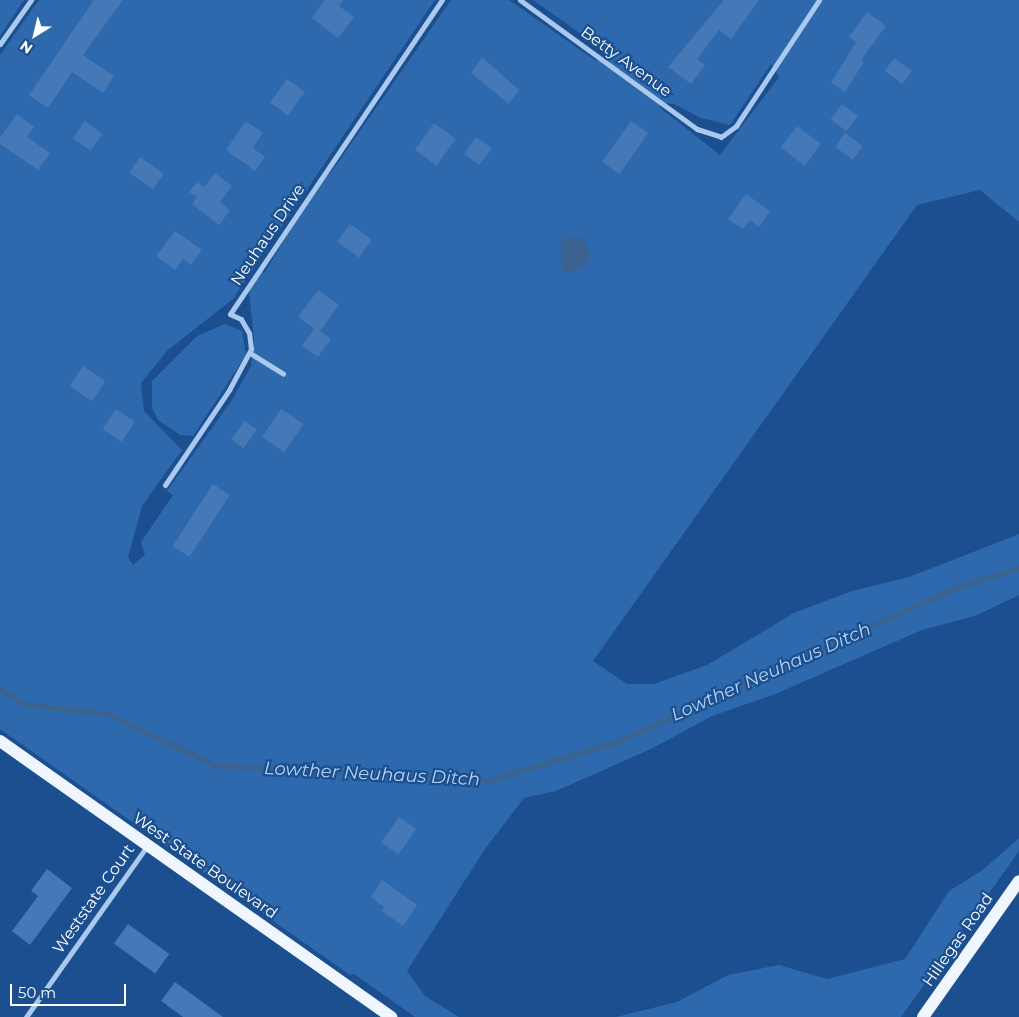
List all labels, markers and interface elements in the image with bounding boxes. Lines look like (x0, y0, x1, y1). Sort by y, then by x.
north arrow (10, 10, 60, 60)
street label: Betty Avenue (577, 23, 675, 101)
text: N (16, 37, 36, 58)
street label: Neuhaus Drive (227, 181, 309, 289)
water label: Lowther Neuhaus Ditch (668, 618, 874, 726)
water label: Lowther Neuhaus Ditch (264, 758, 480, 790)
street label: West State Boulevard (129, 809, 281, 923)
street label: Weststate Court (49, 841, 139, 957)
street label: Hillegas Road (919, 890, 997, 990)
scale bar (12, 974, 129, 1006)
text: 50 m (18, 983, 56, 1002)

